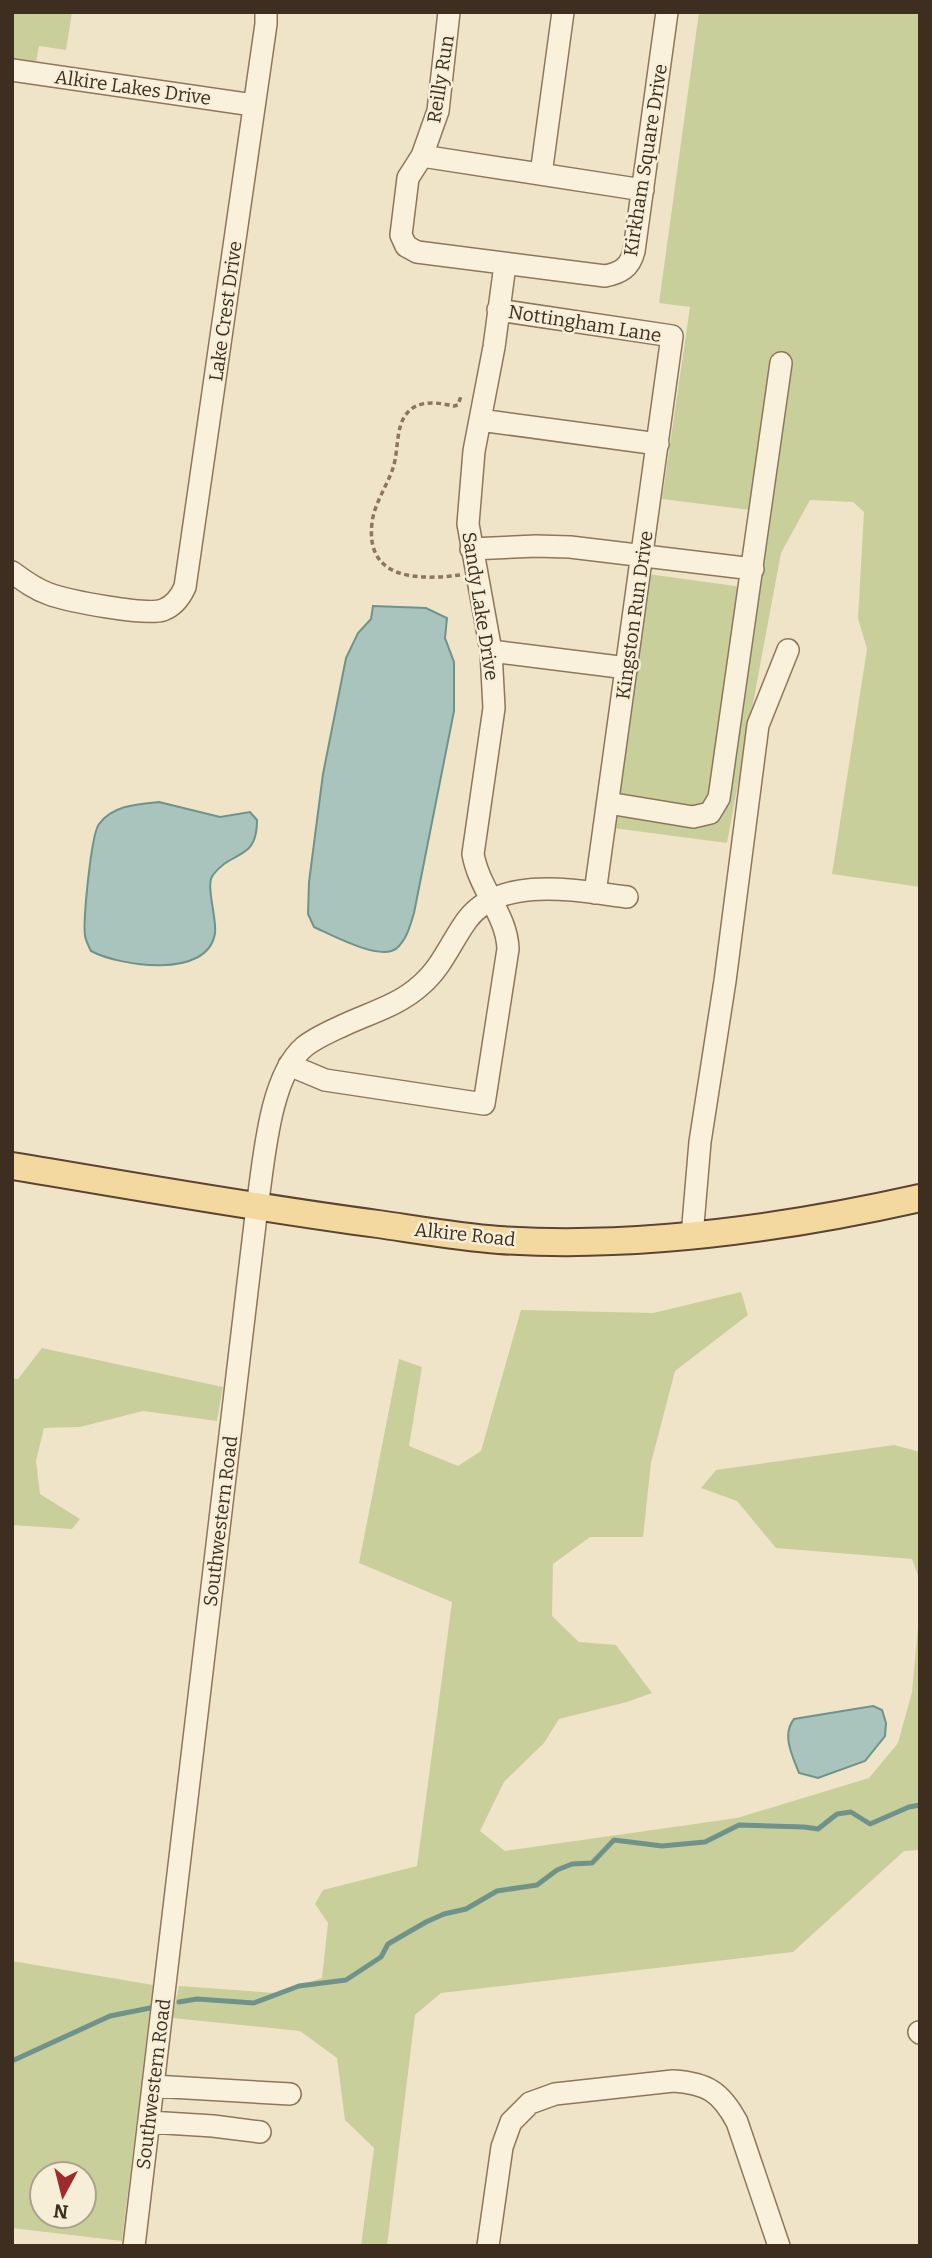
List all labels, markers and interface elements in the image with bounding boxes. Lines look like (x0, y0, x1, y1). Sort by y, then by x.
street label: Reilly Run (422, 33, 459, 125)
street label: Kirkham Square Drive (619, 62, 672, 258)
street label: Alkire Lakes Drive (53, 65, 213, 110)
street label: Lake Crest Drive (204, 239, 247, 383)
street label: Nottingham Lane (507, 300, 663, 347)
street label: Kingston Run Drive (611, 529, 658, 701)
street label: Sandy Lake Drive (457, 530, 504, 682)
street label: Alkire Road (413, 1218, 517, 1251)
street label: Southwestern Road (199, 1434, 242, 1608)
street label: Southwestern Road (132, 1997, 175, 2171)
north arrow (28, 2160, 98, 2230)
text: N (52, 2199, 70, 2224)

